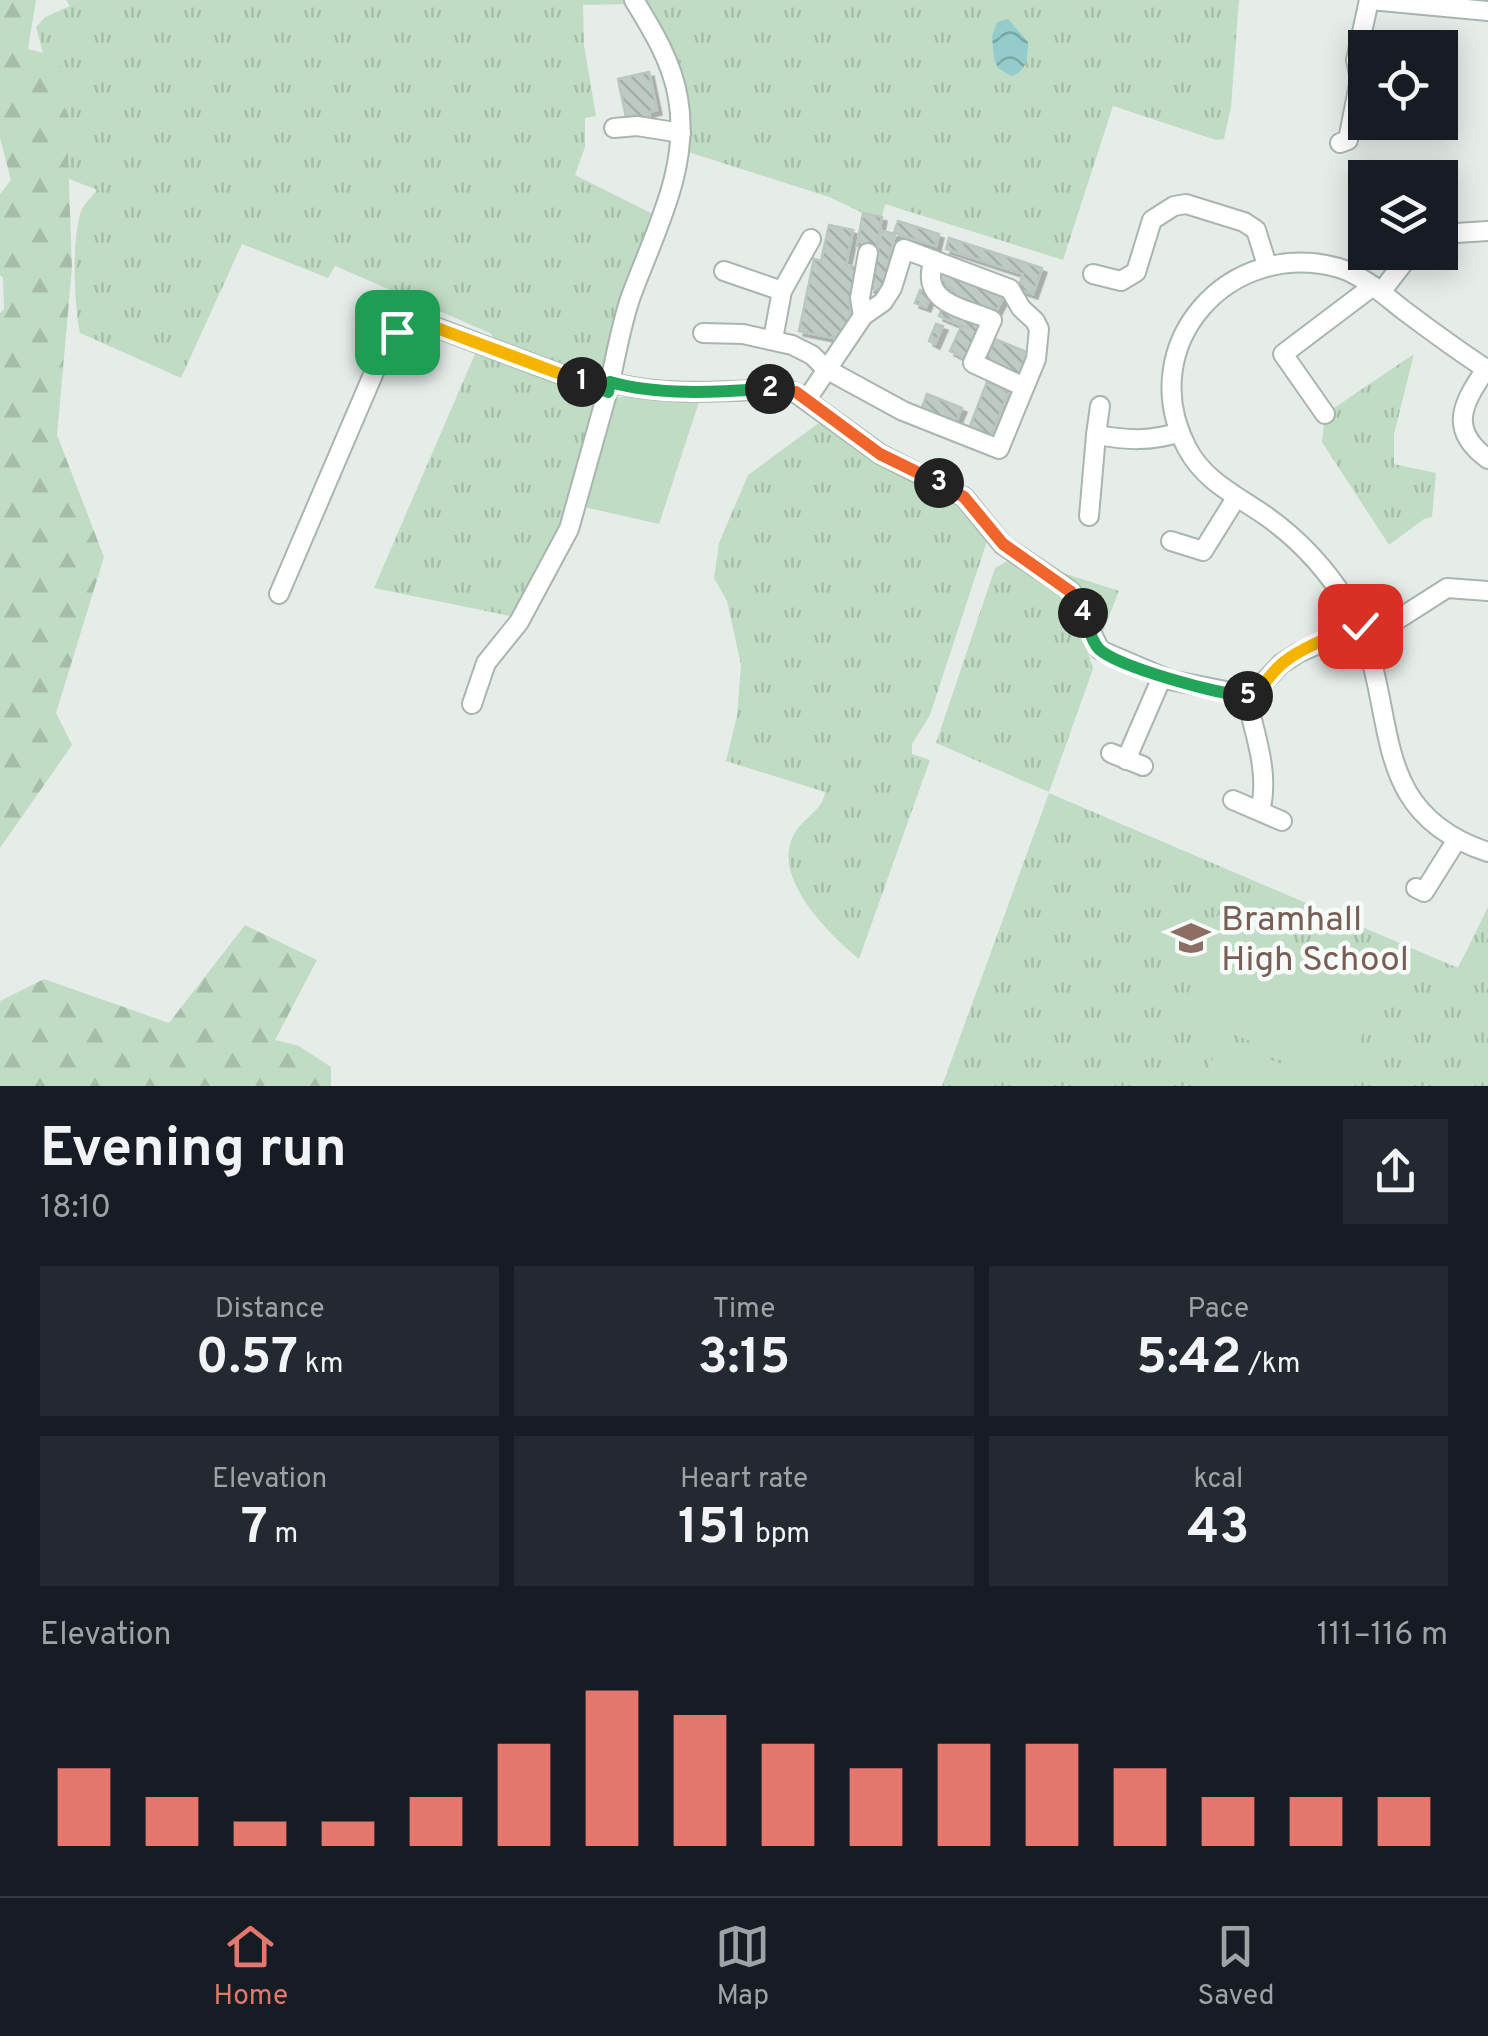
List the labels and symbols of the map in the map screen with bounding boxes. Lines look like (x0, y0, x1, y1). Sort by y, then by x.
pin (355, 290, 440, 375)
pin: 1 (557, 357, 607, 407)
pin: 2 (745, 364, 795, 414)
pin: 3 (914, 458, 964, 508)
pin (1318, 584, 1403, 669)
pin: 4 (1058, 588, 1108, 638)
pin: 5 (1223, 671, 1273, 721)
place label: Bramhall High School (1221, 899, 1409, 983)
school or university icon: Bramhall High School (1170, 917, 1212, 959)

